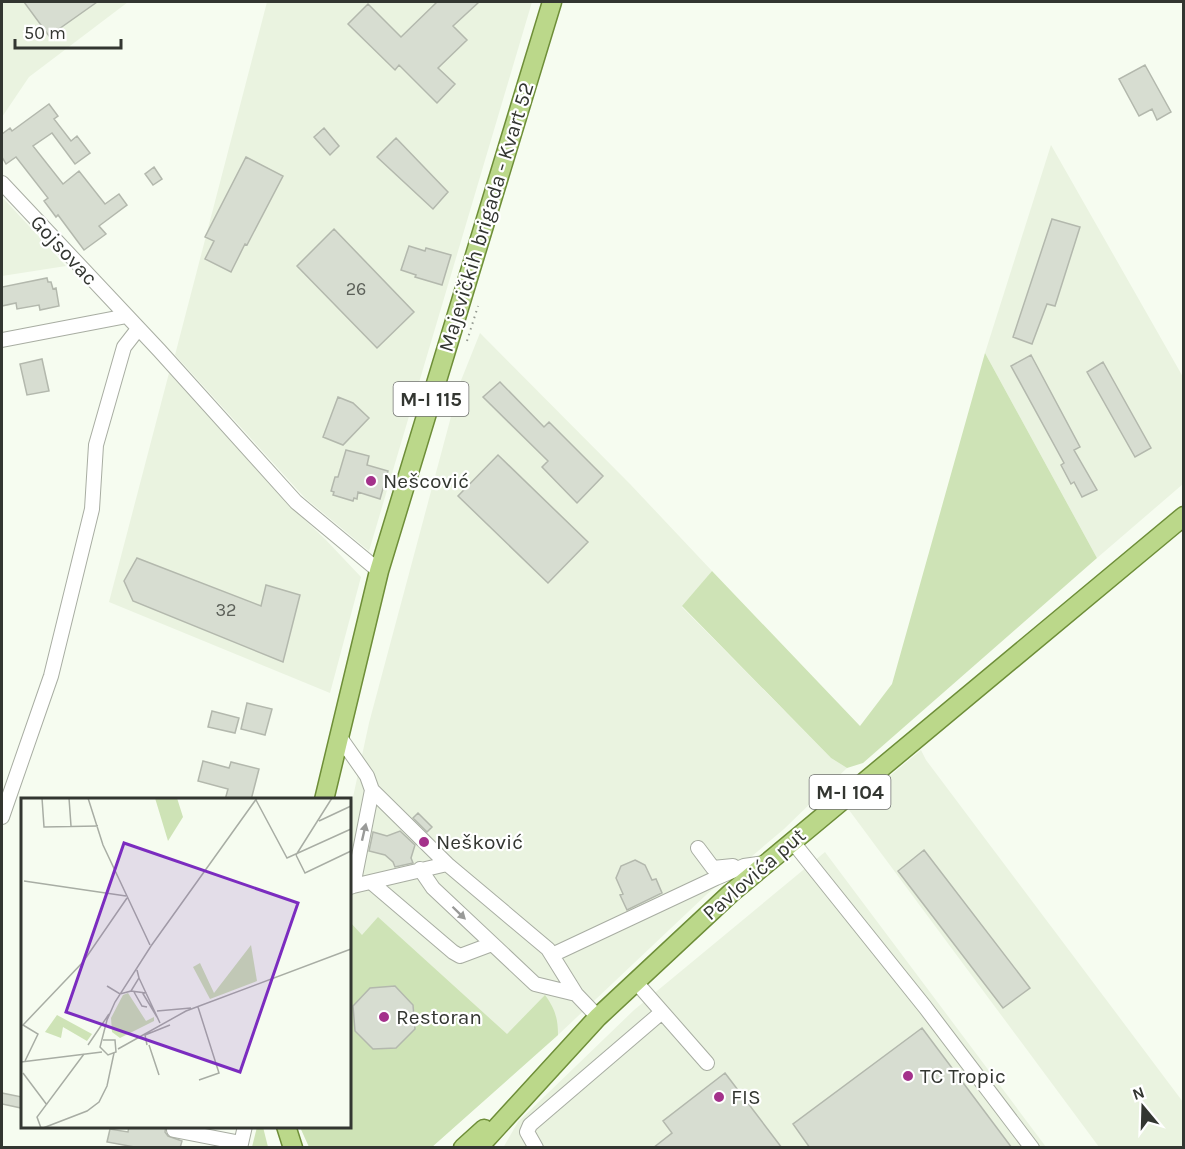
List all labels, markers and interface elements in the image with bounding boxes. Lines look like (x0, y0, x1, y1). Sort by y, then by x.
scale bar (15, 12, 122, 50)
text: 50 m (24, 22, 66, 44)
street label: Majevičkih brigada - Kvart 52 (434, 79, 538, 355)
street label: Gojsovac (26, 210, 102, 290)
house number: 26 (346, 278, 366, 300)
road number: M-I 115 (394, 382, 468, 416)
place label: Nešcović (383, 469, 469, 493)
marker: Nešcović (364, 474, 378, 488)
house number: 32 (215, 599, 237, 621)
road number: M-I 104 (810, 775, 890, 809)
inset map (21, 798, 351, 1128)
one-way arrow (359, 823, 369, 841)
street label: Pavlovića put (698, 823, 810, 925)
place label: Nešković (436, 830, 523, 854)
marker: Nešković (417, 835, 431, 849)
one-way arrow (451, 906, 466, 920)
place label: Restoran (396, 1005, 482, 1029)
marker: Restoran (377, 1010, 391, 1024)
place label: TC Tropic (920, 1064, 1006, 1088)
marker: TC Tropic (901, 1069, 915, 1083)
north arrow (1113, 1077, 1173, 1137)
text: N (1130, 1082, 1147, 1104)
place label: FIS (731, 1085, 761, 1109)
marker: FIS (712, 1090, 726, 1104)

